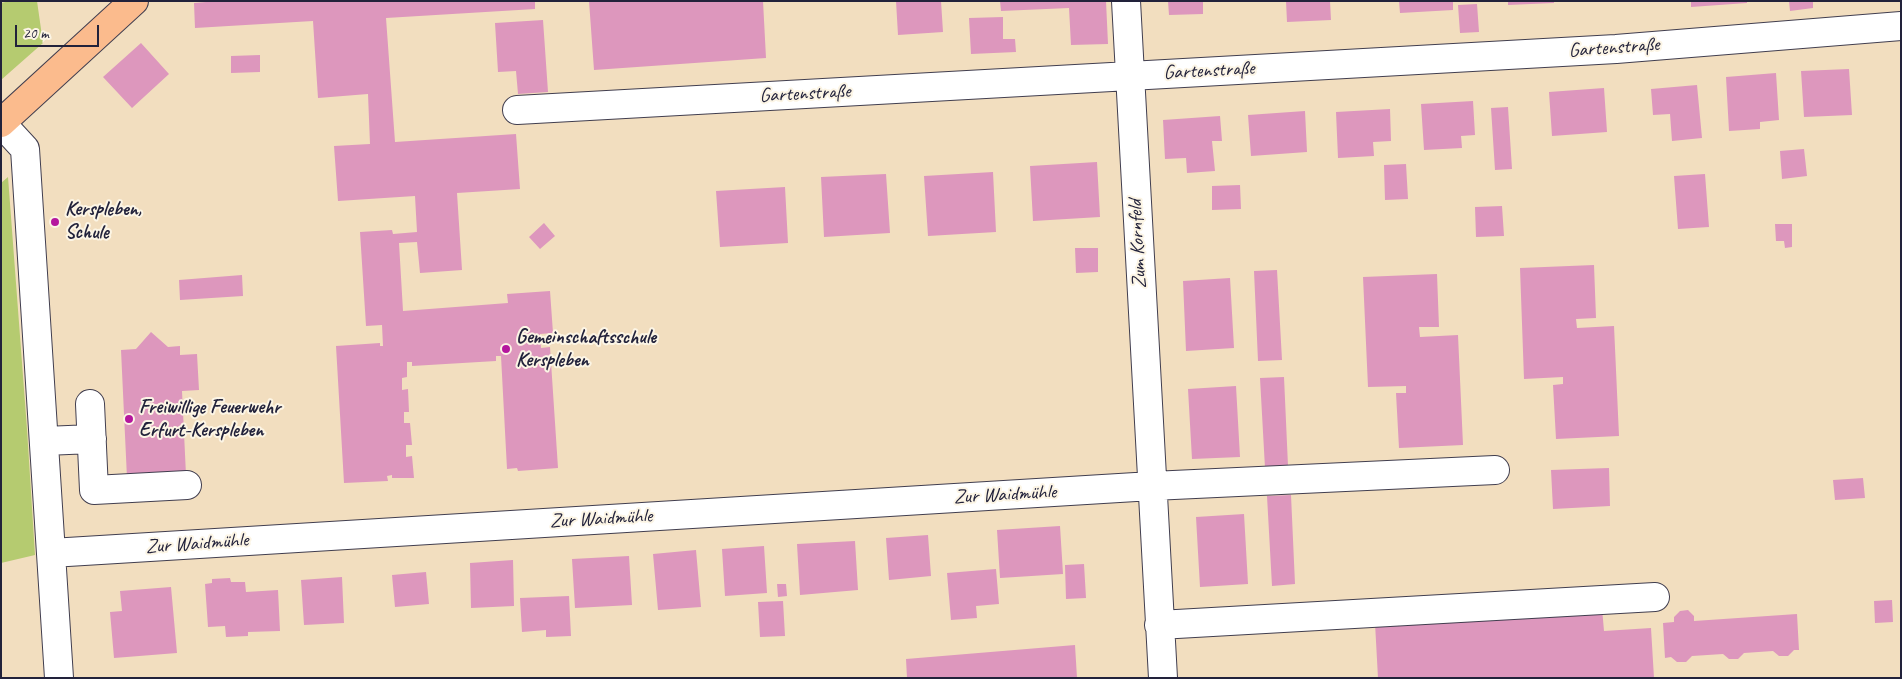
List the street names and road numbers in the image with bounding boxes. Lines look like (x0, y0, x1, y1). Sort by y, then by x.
street label: Gartenstraße (1568, 33, 1660, 63)
street label: Gartenstraße (1163, 57, 1255, 85)
street label: Gartenstraße (759, 80, 851, 108)
street label: Zum Kornfeld (1124, 199, 1152, 289)
street label: Zur Waidmühle (953, 480, 1057, 510)
street label: Zur Waidmühle (549, 504, 653, 534)
street label: Zur Waidmühle (145, 528, 249, 560)

